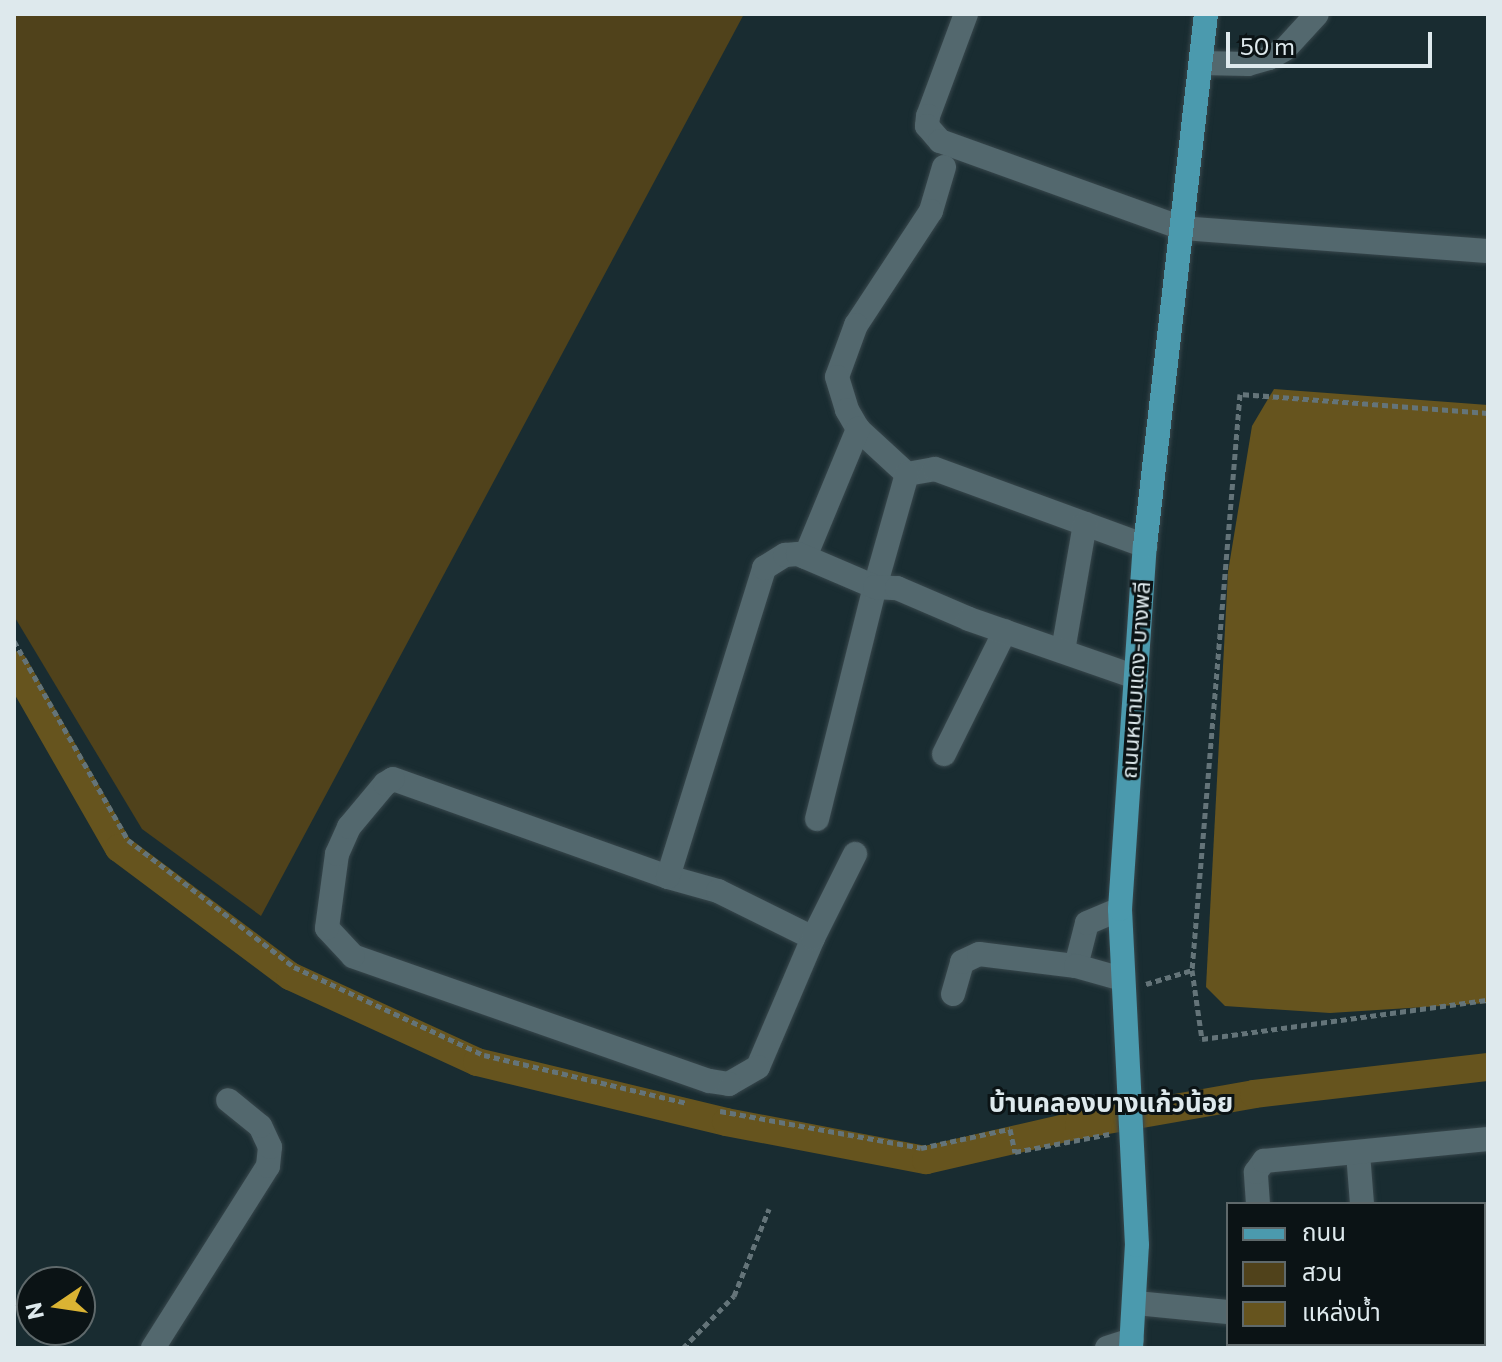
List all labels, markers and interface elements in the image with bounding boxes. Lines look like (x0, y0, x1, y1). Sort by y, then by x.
scale bar (1230, 16, 1436, 66)
text: 50 m (1240, 31, 1295, 60)
street label: ถนนหนามแดง-บางพลี (1115, 580, 1155, 780)
district label: บ้านคลองบางแก้วน้อย (989, 1086, 1233, 1118)
legend (1226, 1202, 1486, 1346)
text: ถนน (1302, 1217, 1346, 1246)
text: สวน (1302, 1257, 1342, 1286)
north arrow (16, 1266, 96, 1346)
text: แหล่งน้ำ (1302, 1297, 1381, 1326)
text: N (19, 1300, 49, 1322)

